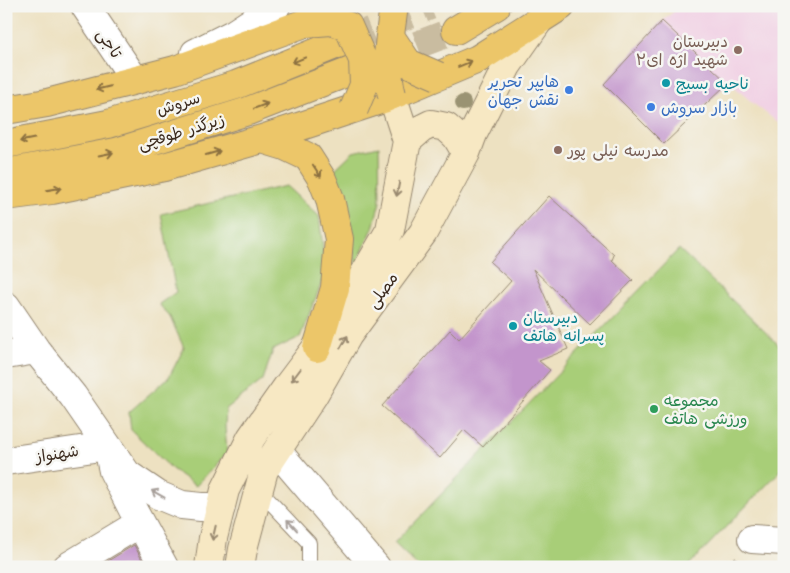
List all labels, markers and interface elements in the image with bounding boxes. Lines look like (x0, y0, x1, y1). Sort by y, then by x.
street label: تاجی (91, 25, 127, 63)
place label: دبیرستان شهید اژه ای۲ (636, 31, 728, 71)
marker: دبیرستان شهید اژه ای۲ (732, 44, 744, 56)
one-way arrow (292, 55, 307, 65)
one-way arrow (457, 59, 472, 69)
place label: هایپر تحریر نقش جهان (486, 71, 559, 111)
place label: ناحیه بسیج (676, 73, 749, 95)
marker: ناحیه بسیج (660, 77, 672, 89)
one-way arrow (96, 84, 112, 94)
marker: هایپر تحریر نقش جهان (563, 84, 575, 96)
street label: سروش (154, 87, 203, 121)
place label: بازار سروش (661, 97, 737, 119)
one-way arrow (253, 101, 268, 110)
marker: بازار سروش (645, 101, 657, 113)
street label: زیرگذر طوقچی (135, 108, 227, 156)
one-way arrow (19, 135, 35, 145)
place label: مدرسه نیلی پور (566, 140, 669, 162)
marker: مدرسه نیلی پور (552, 144, 564, 156)
one-way arrow (97, 148, 113, 158)
one-way arrow (204, 148, 220, 157)
one-way arrow (312, 164, 322, 178)
one-way arrow (393, 181, 403, 197)
one-way arrow (46, 183, 62, 193)
street label: مصلی (362, 268, 403, 313)
place label: دبیرستان پسرانه هاتف (523, 307, 605, 347)
marker: دبیرستان پسرانه هاتف (507, 320, 519, 332)
one-way arrow (339, 335, 349, 350)
one-way arrow (291, 368, 301, 382)
place label: مجموعه ورزشی هاتف (664, 390, 747, 430)
marker: مجموعه ورزشی هاتف (648, 403, 660, 415)
street label: شهنواز (32, 440, 80, 469)
one-way arrow (150, 489, 165, 499)
one-way arrow (286, 519, 298, 532)
one-way arrow (209, 525, 218, 541)

